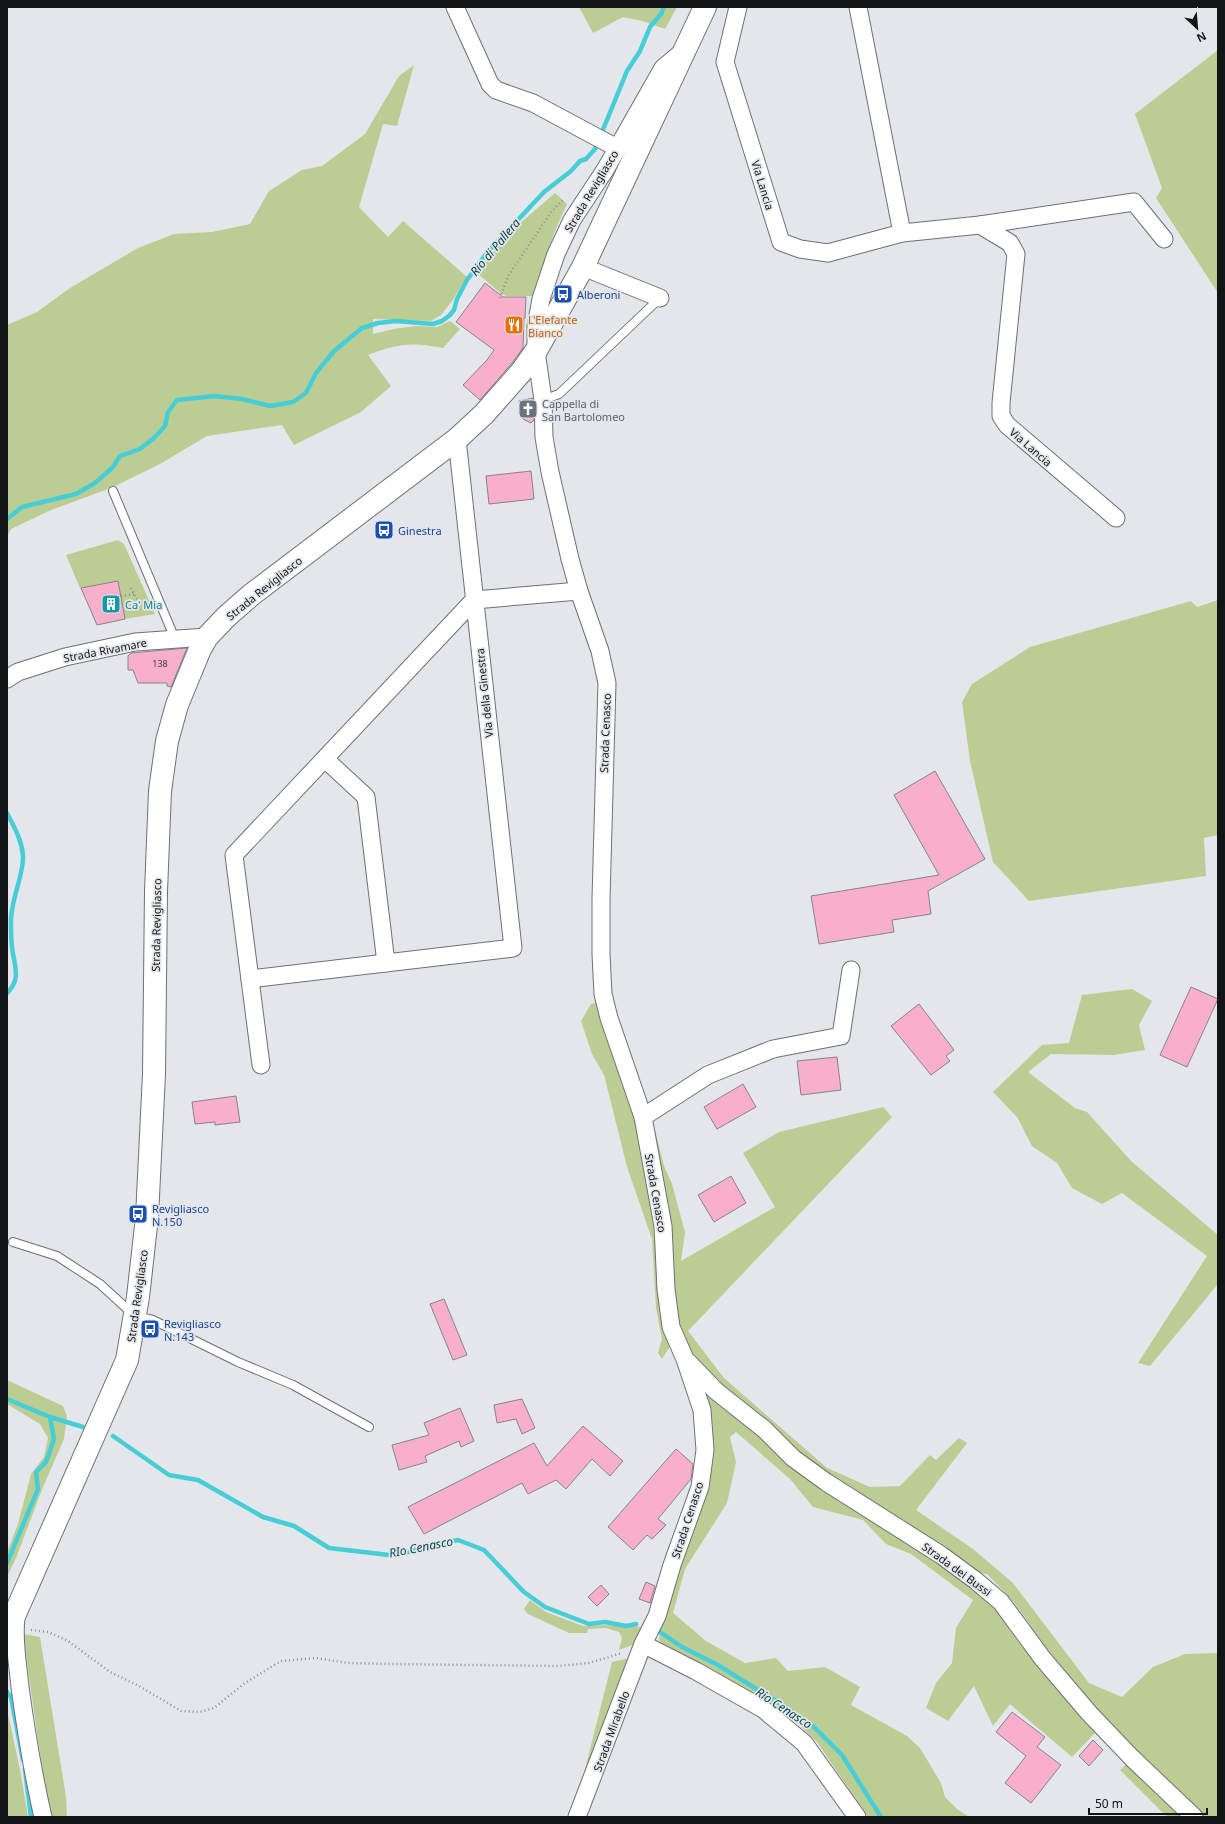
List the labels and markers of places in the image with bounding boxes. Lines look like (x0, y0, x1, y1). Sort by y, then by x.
bus stop icon: Alberoni (552, 283, 574, 305)
place label: Alberoni (577, 287, 620, 302)
place label: L'Elefante Bianco (528, 312, 577, 340)
restaurant icon: L'Elefante Bianco (503, 314, 525, 336)
place label: Cappella di San Bartolomeo (542, 396, 625, 424)
church icon: Cappella di San Bartolomeo (517, 398, 539, 420)
bus stop icon: Ginestra (373, 519, 395, 541)
place label: Ginestra (398, 523, 442, 538)
building icon: Ca' Mia (100, 593, 122, 615)
place label: Ca' Mia (125, 597, 162, 612)
place label: Revigliasco N.150 (152, 1201, 209, 1229)
bus stop icon: Revigliasco N.150 (127, 1203, 149, 1225)
place label: Revigliasco N.143 (164, 1316, 221, 1344)
bus stop icon: Revigliasco N.143 (139, 1318, 161, 1340)

